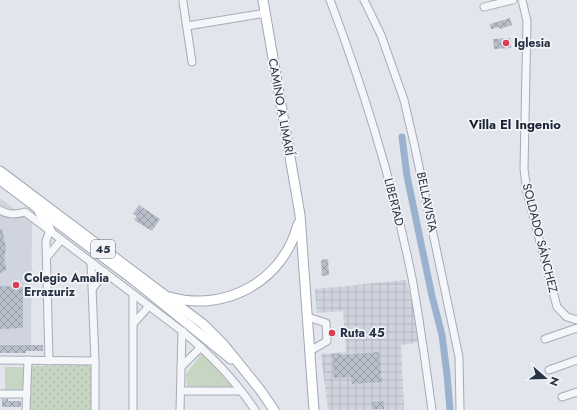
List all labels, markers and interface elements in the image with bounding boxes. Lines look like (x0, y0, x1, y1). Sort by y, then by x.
place label: Iglesia (514, 34, 551, 52)
marker: Iglesia (501, 38, 511, 48)
street label: CAMINO A LIMARÍ (264, 57, 299, 158)
district label: Villa El Ingenio (468, 115, 561, 134)
street label: BELLAVISTA (412, 170, 442, 234)
street label: LIBERTAD (379, 176, 409, 228)
street label: SOLDADO SÁNCHEZ (518, 181, 562, 295)
road number: 45 (91, 240, 115, 258)
place label: Colegio Amalia Errazuriz (24, 269, 109, 301)
marker: Colegio Amalia Errazuriz (11, 280, 21, 290)
place label: Ruta 45 (340, 324, 385, 342)
marker: Ruta 45 (327, 328, 337, 338)
north arrow (525, 358, 565, 398)
text: N (545, 375, 563, 388)

